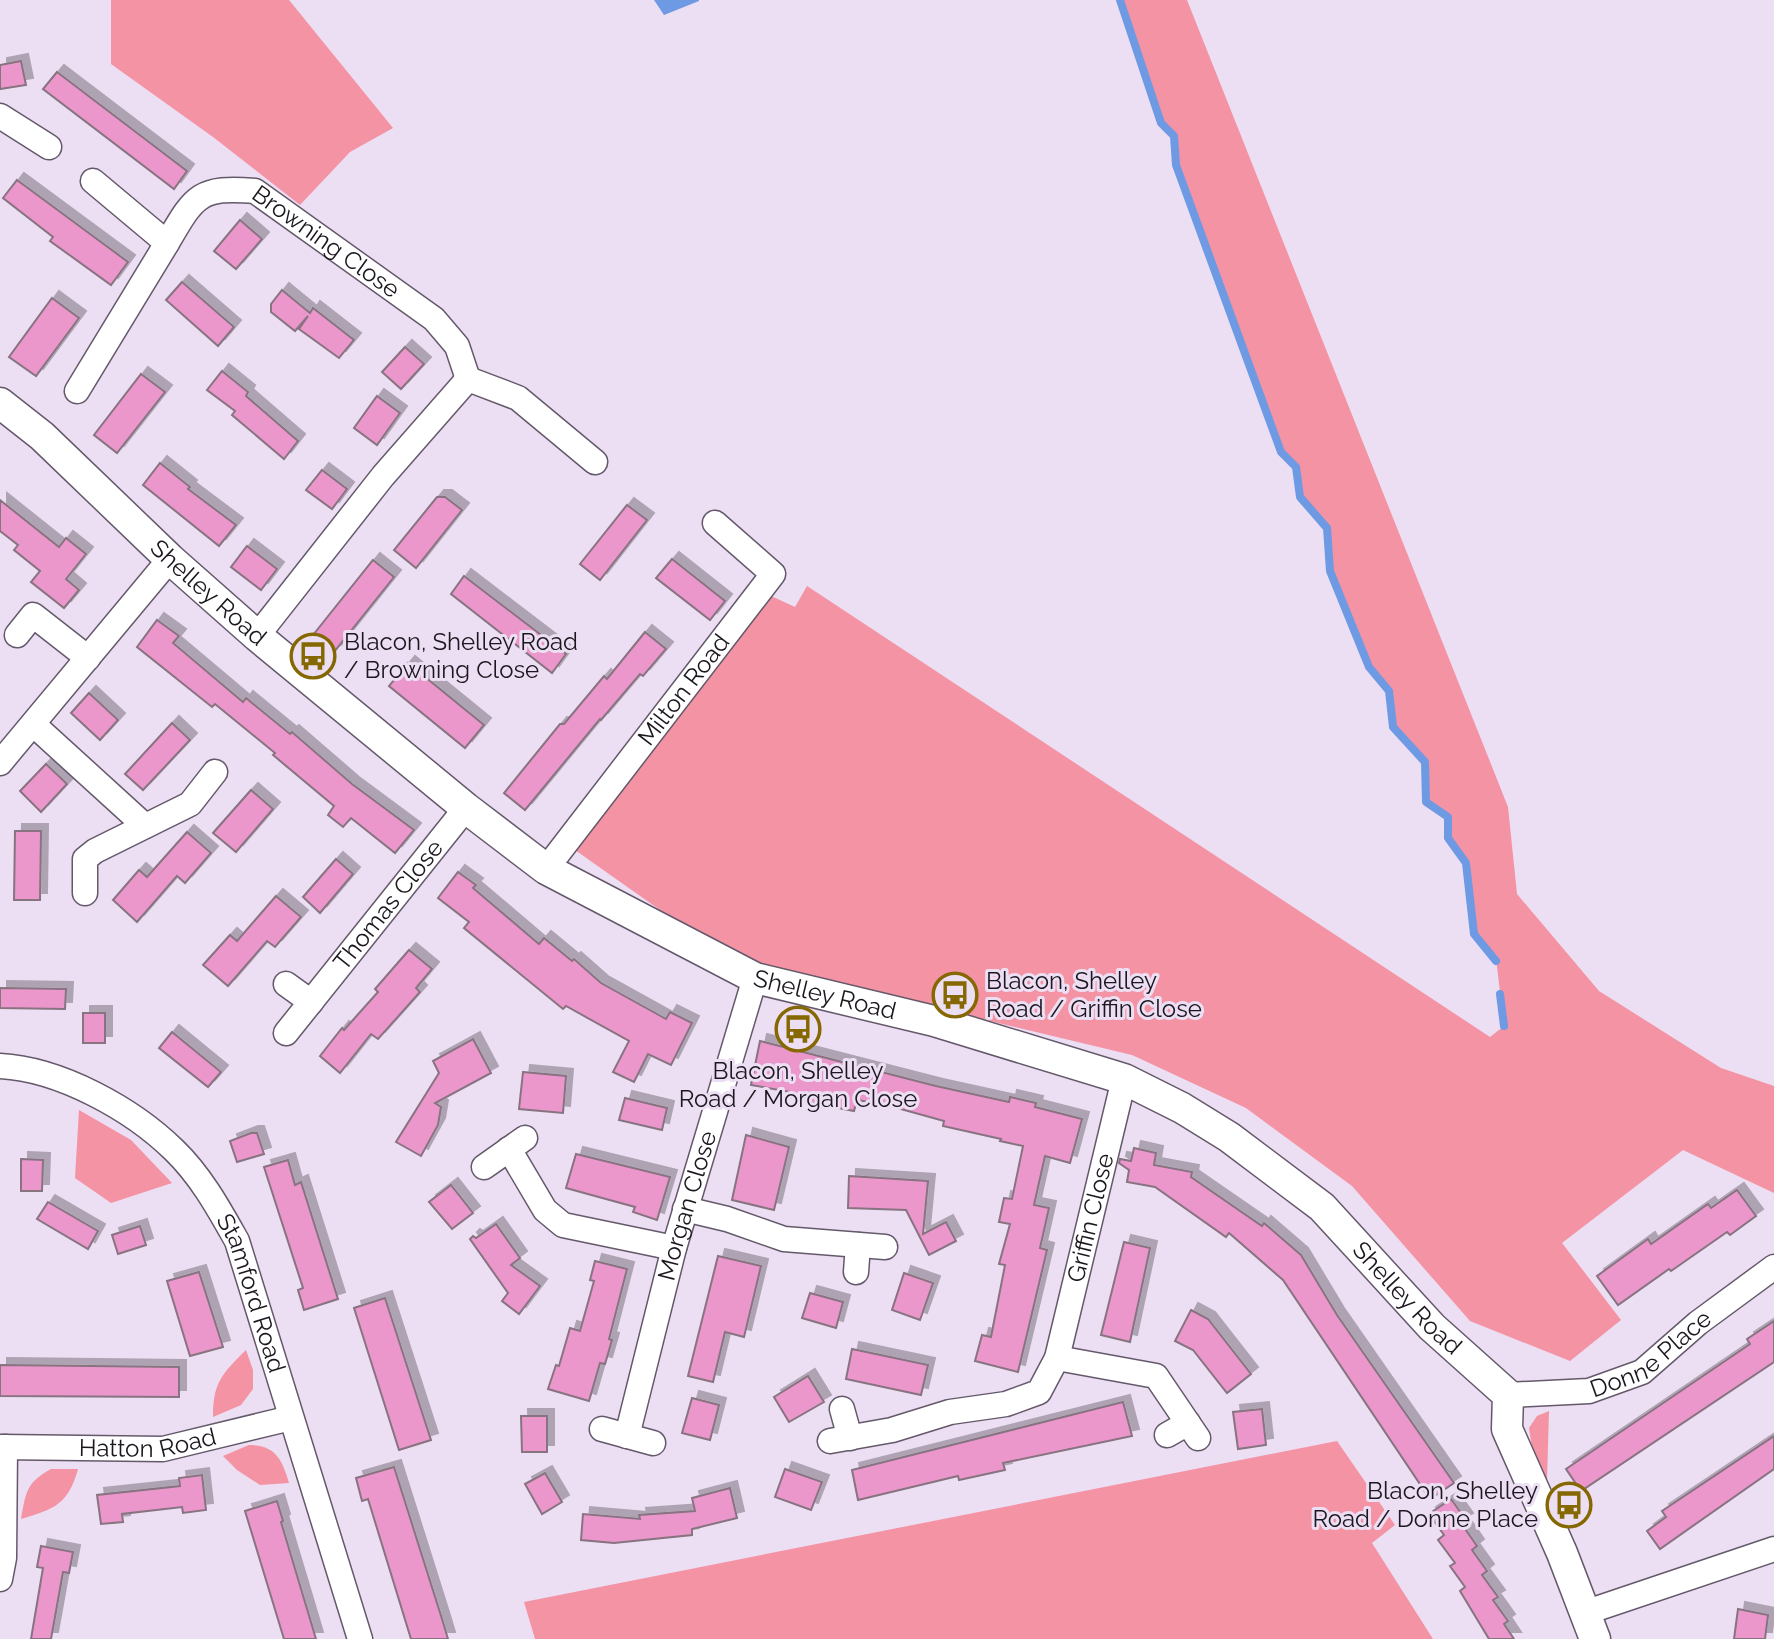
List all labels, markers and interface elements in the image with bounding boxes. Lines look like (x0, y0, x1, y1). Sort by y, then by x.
street label: Browning Close (247, 179, 406, 304)
street label: Shelley Road (145, 533, 272, 652)
place label: Blacon, Shelley Road / Browning Close (344, 627, 578, 684)
street label: Milton Road (631, 628, 735, 751)
bus stop icon: Blacon, Shelley Road / Browning Close (289, 632, 337, 680)
street label: Thomas Close (327, 834, 449, 976)
street label: Shelley Road (751, 963, 899, 1025)
place label: Blacon, Shelley Road / Griffin Close (986, 966, 1202, 1023)
bus stop icon: Blacon, Shelley Road / Griffin Close (931, 971, 979, 1019)
bus stop icon: Blacon, Shelley Road / Morgan Close (774, 1005, 822, 1053)
place label: Blacon, Shelley Road / Morgan Close (679, 1056, 917, 1113)
street label: Morgan Close (651, 1127, 722, 1283)
street label: Griffin Close (1061, 1150, 1120, 1285)
street label: Stamford Road (211, 1208, 292, 1376)
street label: Shelley Road (1347, 1235, 1468, 1361)
street label: Donne Place (1586, 1303, 1717, 1403)
street label: Hatton Road (79, 1422, 219, 1463)
place label: Blacon, Shelley Road / Donne Place (1312, 1476, 1538, 1533)
bus stop icon: Blacon, Shelley Road / Donne Place (1545, 1481, 1593, 1529)

